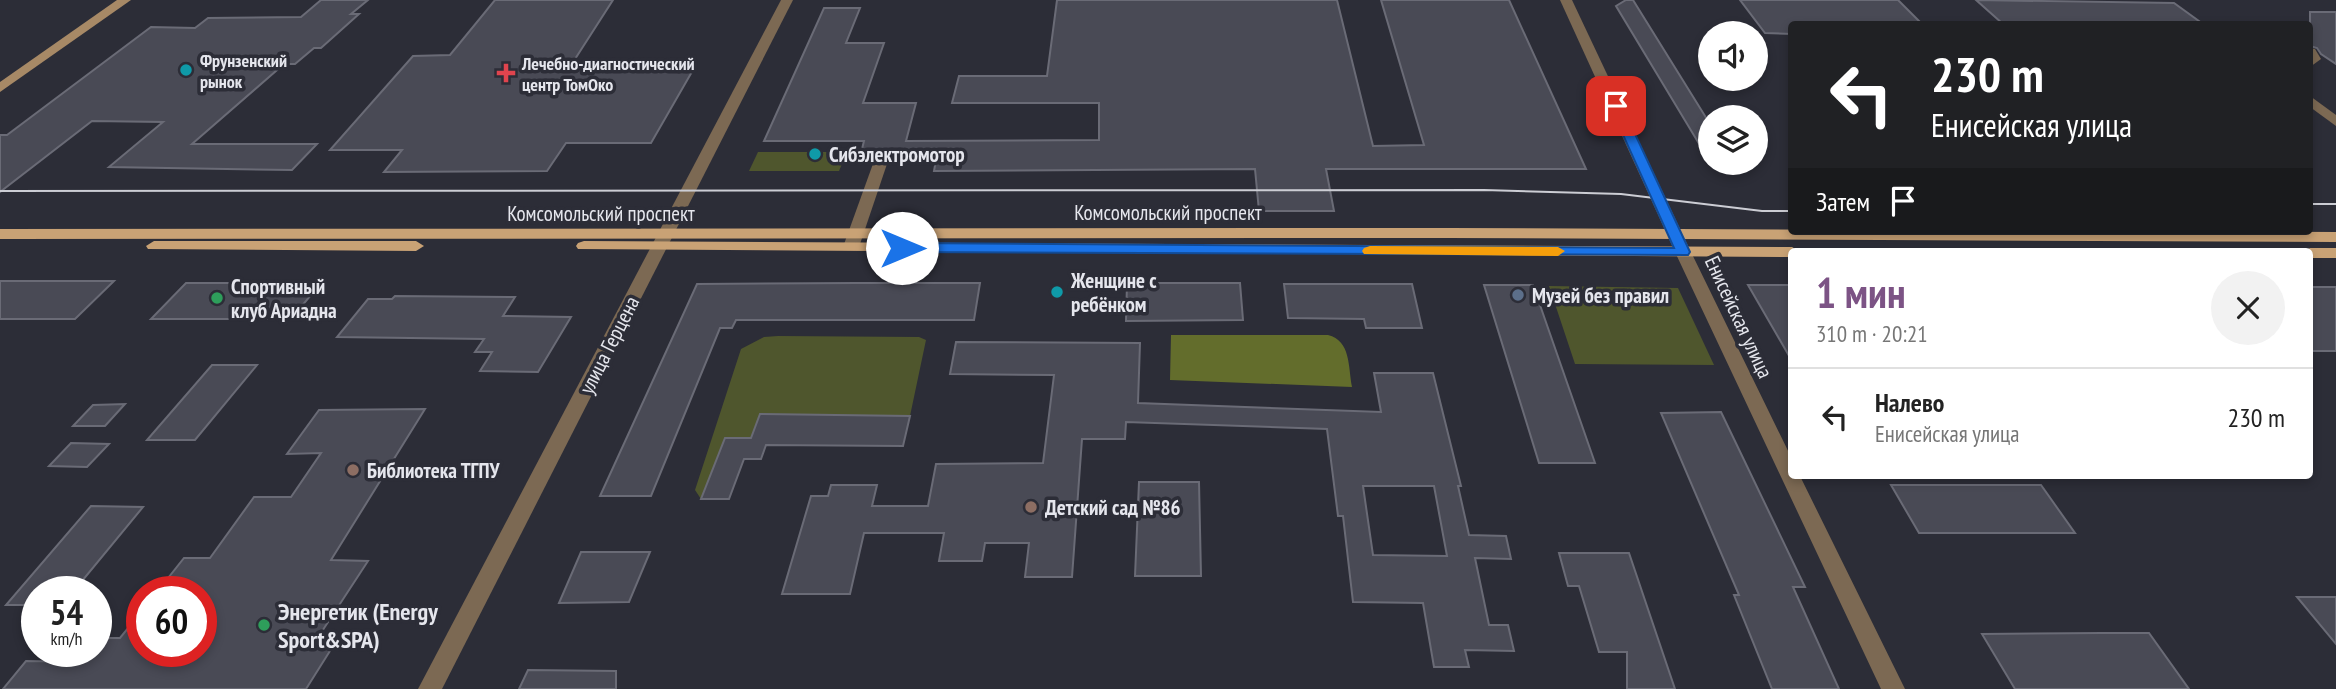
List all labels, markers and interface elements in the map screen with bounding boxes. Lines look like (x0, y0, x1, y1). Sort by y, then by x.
map controls (1698, 21, 1768, 175)
button: sound (1698, 21, 1768, 91)
text: 230 m (1931, 42, 2044, 106)
place label: Фрунзенский рынок (200, 49, 287, 93)
icon: left (1816, 49, 1907, 140)
place label: Лечебно-диагностический центр ТомОко (521, 52, 695, 96)
marker: Фрунзенский рынок (178, 62, 194, 78)
marker: Лечебно-диагностический центр ТомОко (496, 63, 516, 83)
pin (1586, 76, 1646, 136)
icon: arrive (1597, 87, 1635, 125)
text: Енисейская улица (1931, 104, 2132, 146)
button: layers (1698, 105, 1768, 175)
place label: Сибэлектромотор (829, 141, 965, 168)
marker: Сибэлектромотор (807, 146, 823, 162)
icon: arrive (1884, 182, 1922, 220)
text: Затем (1816, 185, 1870, 218)
street label: Комсомольский проспект (1074, 199, 1262, 226)
street label: Комсомольский проспект (507, 200, 695, 227)
position arrow (865, 211, 939, 285)
street label: Енисейская улица (1699, 252, 1779, 382)
text: 1 мин (1816, 265, 1906, 320)
place label: Женщине с ребёнком (1070, 267, 1157, 318)
button: close (2211, 271, 2285, 345)
place label: Спортивный клуб Ариадна (231, 273, 337, 324)
place label: Музей без правил (1532, 282, 1669, 309)
marker: Женщине с ребёнком (1049, 284, 1065, 300)
marker: Музей без правил (1510, 287, 1526, 303)
marker: Спортивный клуб Ариадна (209, 290, 225, 306)
street label: улица Герцена (573, 291, 645, 399)
text: 310 m · 20:21 (1816, 319, 1928, 348)
text: Налево (1875, 386, 1944, 419)
icon: left (1816, 398, 1854, 436)
text: 230 m (2227, 401, 2285, 434)
text: Енисейская улица (1875, 419, 2019, 448)
place label: Библиотека ТГПУ (367, 457, 501, 484)
marker: Библиотека ТГПУ (345, 462, 361, 478)
place label: Детский сад №86 (1045, 494, 1181, 521)
marker: Детский сад №86 (1023, 499, 1039, 515)
speed limit sign: 60 (126, 576, 217, 667)
text: 54 (50, 589, 83, 635)
place label: Энергетик (Energy Sport&SPA) (278, 596, 438, 655)
marker: Энергетик (Energy Sport&SPA) (256, 617, 272, 633)
text: km/h (51, 627, 82, 650)

